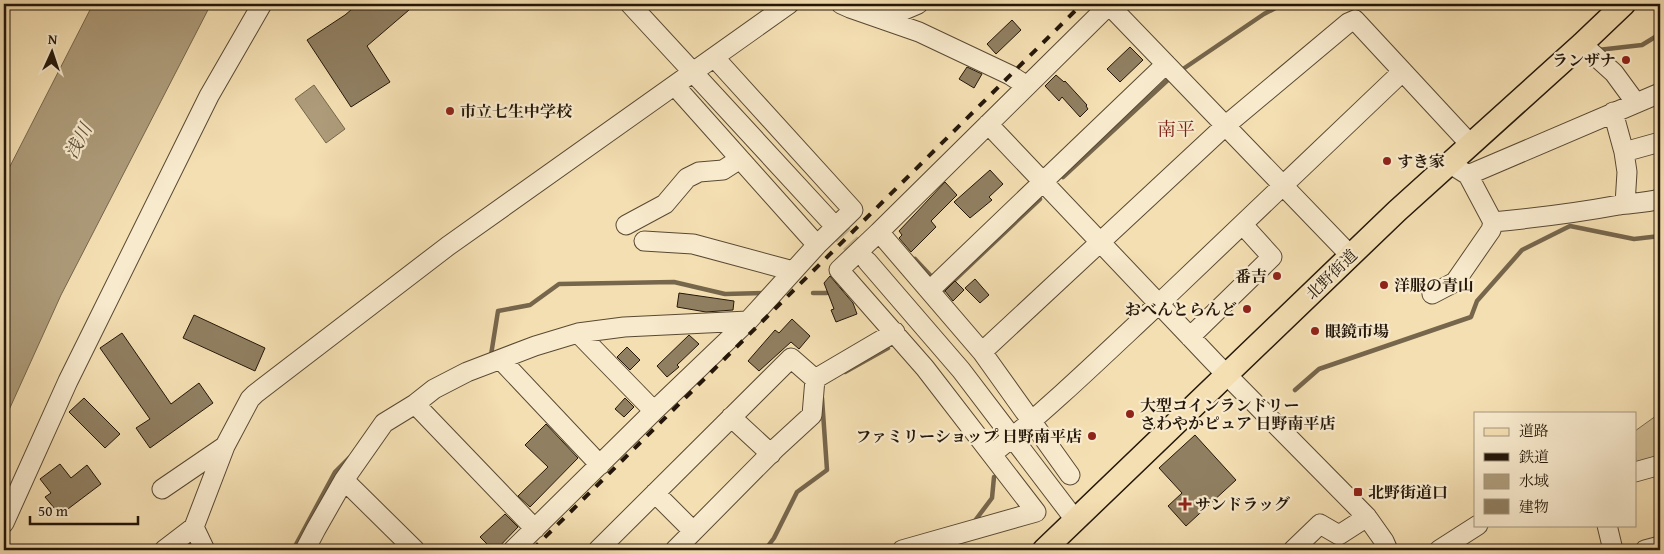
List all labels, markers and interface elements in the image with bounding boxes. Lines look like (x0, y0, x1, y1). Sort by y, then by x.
north arrow (28, 28, 78, 78)
text: N (47, 29, 59, 49)
place label: ランザナ (1552, 48, 1616, 72)
marker: ランザナ (1620, 54, 1632, 66)
place label: 市立七生中学校 (460, 99, 573, 123)
marker: 市立七生中学校 (444, 105, 456, 117)
district label: 南平 (1157, 115, 1195, 143)
water label: 浅川 (58, 117, 99, 163)
place label: すき家 (1397, 149, 1445, 173)
marker: すき家 (1381, 155, 1393, 167)
street label: 北野街道 (1300, 243, 1362, 305)
place label: 番吉 (1235, 264, 1267, 288)
marker: 番吉 (1271, 270, 1283, 282)
place label: 洋服の青山 (1394, 273, 1474, 297)
marker: 洋服の青山 (1378, 279, 1390, 291)
place label: おべんとらんど (1125, 297, 1237, 321)
marker: おべんとらんど (1241, 303, 1253, 315)
place label: 眼鏡市場 (1325, 319, 1389, 343)
marker: 眼鏡市場 (1309, 325, 1321, 337)
place label: 大型コインランドリー さわやかピュア 日野南平店 (1140, 393, 1336, 435)
marker: 大型コインランドリー さわやかピュア 日野南平店 (1124, 408, 1136, 420)
legend (1474, 412, 1636, 526)
text: 道路 (1519, 420, 1549, 441)
place label: ファミリーショップ 日野南平店 (855, 424, 1082, 448)
marker: ファミリーショップ 日野南平店 (1086, 430, 1098, 442)
text: 鉄道 (1519, 446, 1549, 467)
text: 水域 (1519, 470, 1549, 491)
place label: 北野街道口 (1368, 480, 1448, 504)
marker: 北野街道口 (1352, 486, 1364, 498)
place label: サンドラッグ (1195, 492, 1290, 516)
scale bar (30, 494, 138, 526)
text: 建物 (1519, 496, 1549, 517)
marker: サンドラッグ (1179, 498, 1191, 510)
text: 50 m (38, 500, 69, 521)

